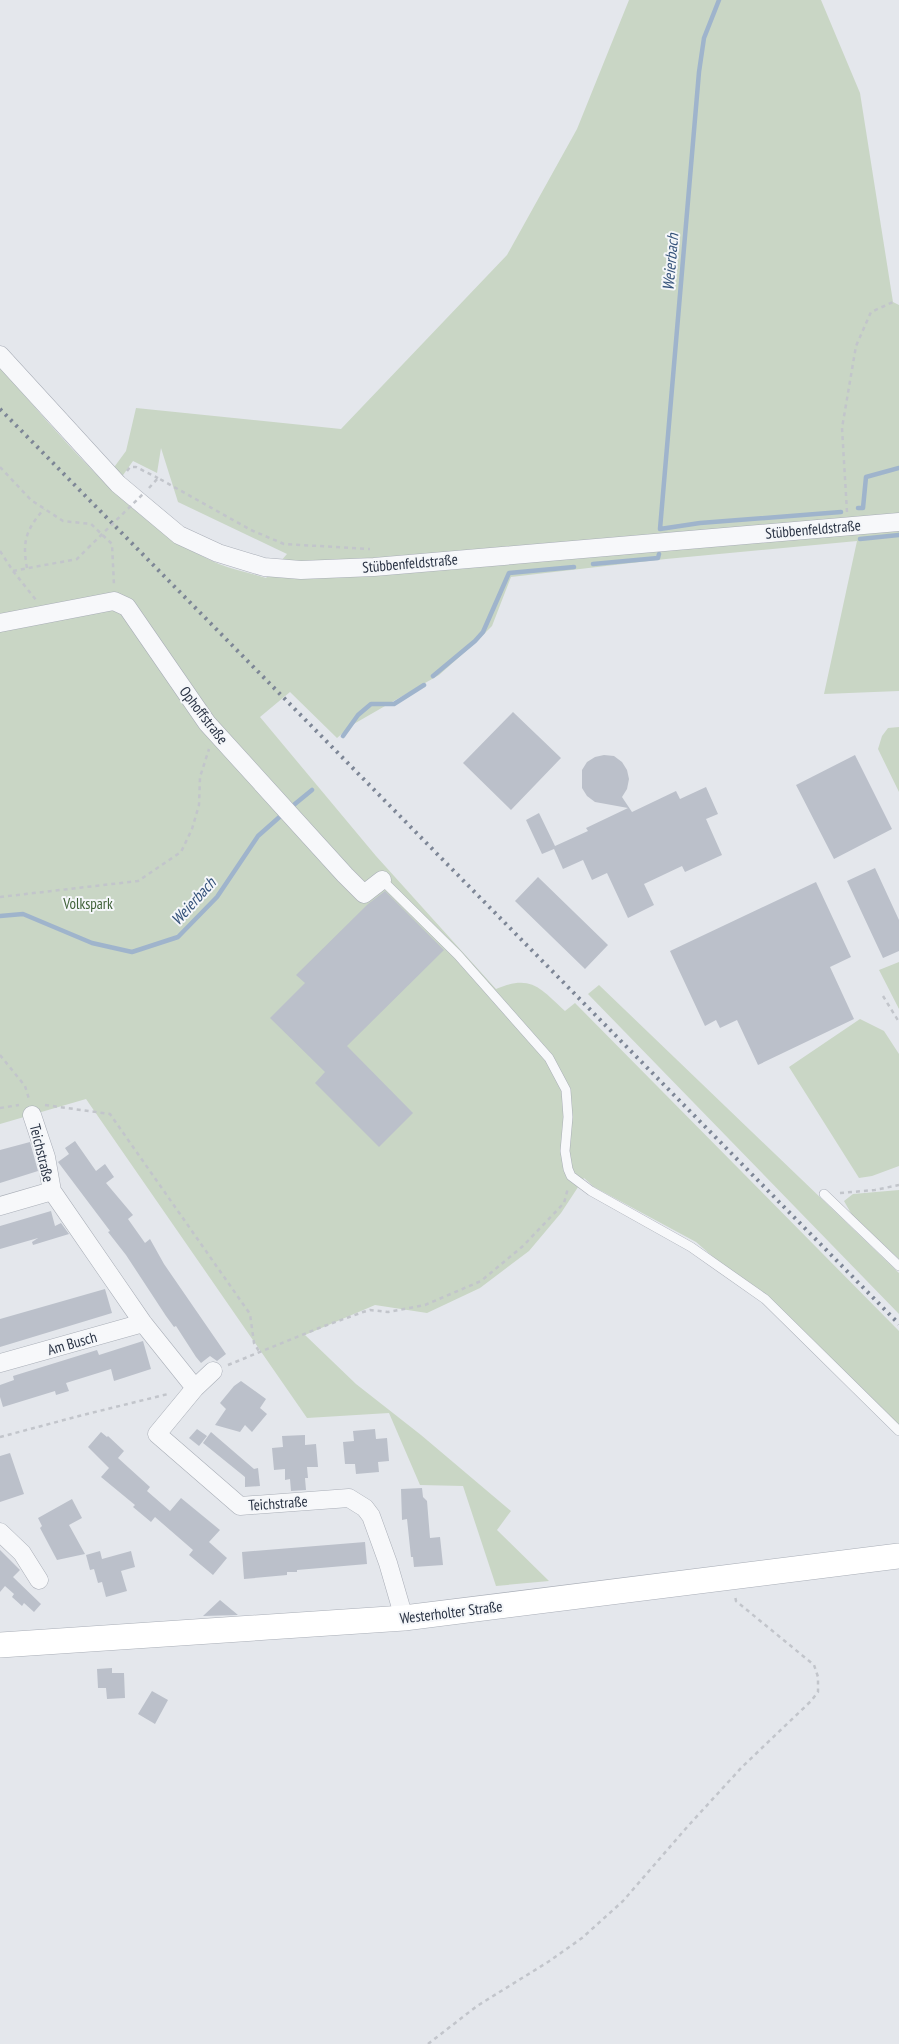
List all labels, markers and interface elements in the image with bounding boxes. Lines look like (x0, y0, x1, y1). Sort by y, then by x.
water label: Weierbach (658, 232, 683, 291)
street label: Stübbenfeldstraße (765, 515, 861, 543)
street label: Stübbenfeldstraße (362, 549, 458, 577)
street label: Ophoffstraße (176, 682, 232, 748)
water label: Weierbach (166, 872, 220, 929)
park label: Volkspark (62, 894, 113, 913)
street label: Teichstraße (26, 1122, 58, 1184)
street label: Am Busch (45, 1327, 99, 1359)
street label: Teichstraße (248, 1491, 308, 1515)
street label: Westerholter Straße (399, 1596, 503, 1628)

